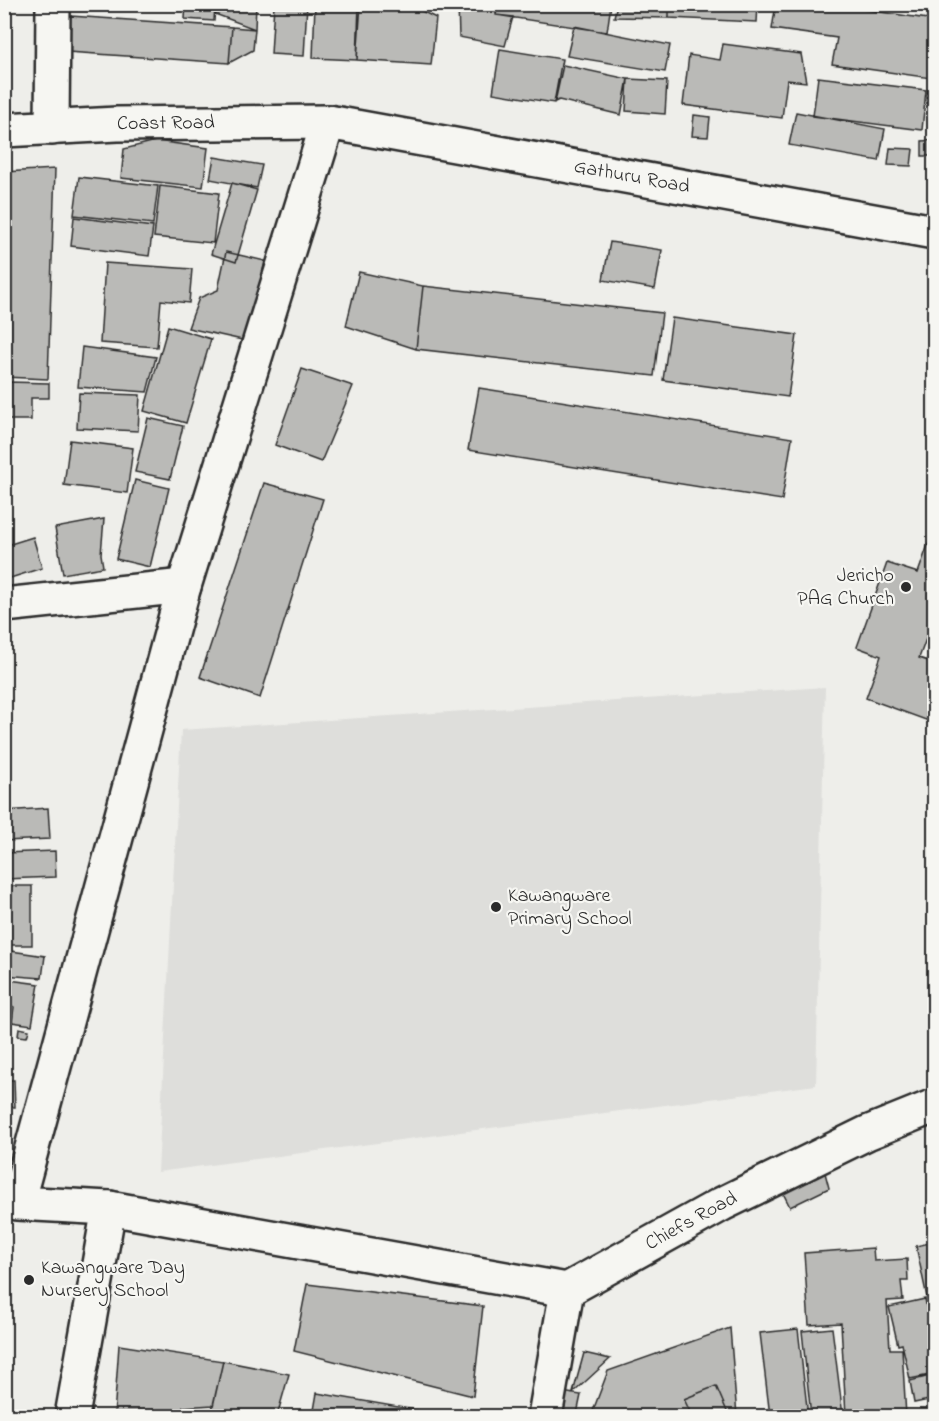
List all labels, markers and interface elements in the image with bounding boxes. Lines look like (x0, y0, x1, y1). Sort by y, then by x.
street label: Coast Road (117, 109, 215, 138)
street label: Gathuru Road (572, 152, 692, 202)
place label: Jericho PAG Church (797, 562, 894, 614)
marker: Jericho PAG Church (899, 580, 913, 594)
place label: Kawangware Primary School (508, 882, 632, 934)
marker: Kawangware Primary School (489, 900, 503, 914)
street label: Chiefs Road (640, 1184, 742, 1258)
place label: Kawangware Day Nursery School (41, 1254, 185, 1306)
marker: Kawangware Day Nursery School (22, 1273, 36, 1287)

